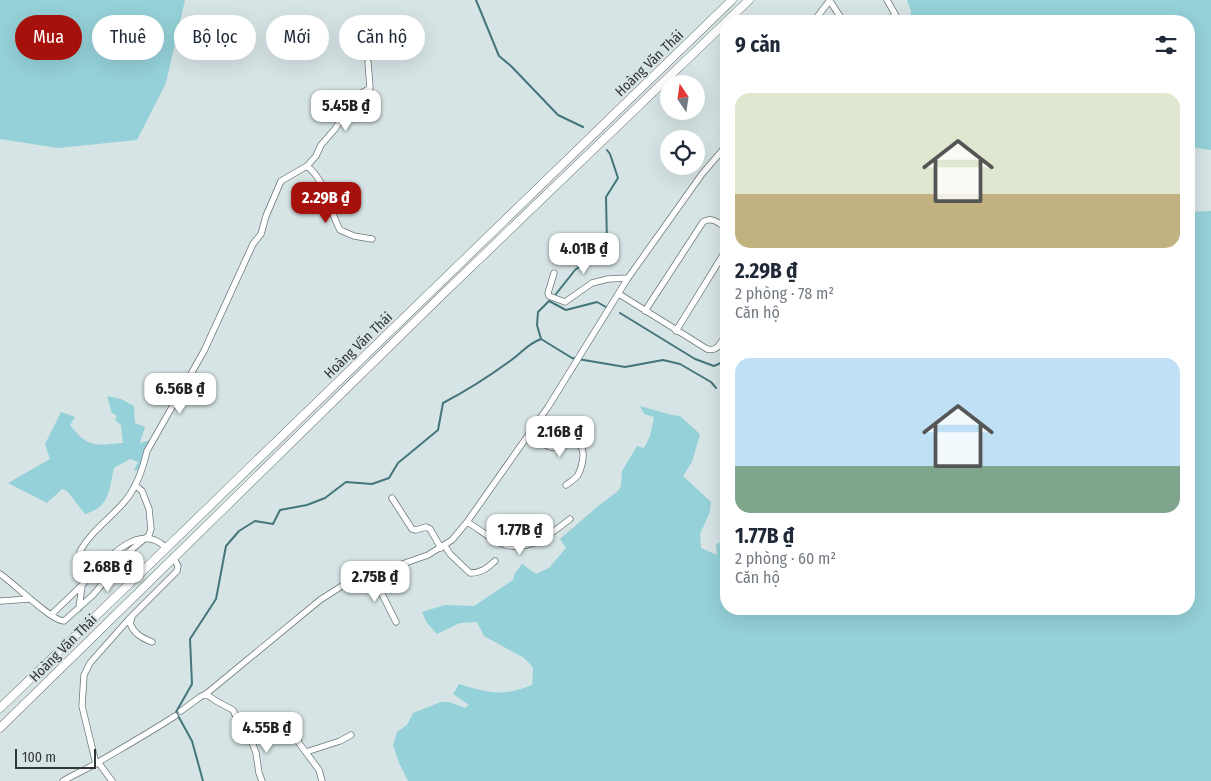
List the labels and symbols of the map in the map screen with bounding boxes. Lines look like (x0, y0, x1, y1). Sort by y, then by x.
street label: Hoàng Văn Thái (612, 27, 687, 100)
north arrow (660, 75, 705, 120)
pin: 5.45B ₫ (300, 90, 392, 132)
pin: 2.29B ₫ (280, 182, 372, 224)
pin: 4.01B ₫ (538, 232, 630, 275)
street label: Hoàng Văn Thái (321, 309, 396, 382)
pin: 6.56B ₫ (134, 372, 226, 415)
pin: 2.16B ₫ (514, 416, 606, 458)
pin: 1.77B ₫ (474, 514, 566, 556)
pin: 2.68B ₫ (62, 550, 154, 593)
pin: 2.75B ₫ (329, 560, 421, 603)
street label: Hoàng Văn Thái (26, 611, 101, 686)
pin: 4.55B ₫ (221, 712, 313, 754)
scale bar (15, 746, 96, 769)

